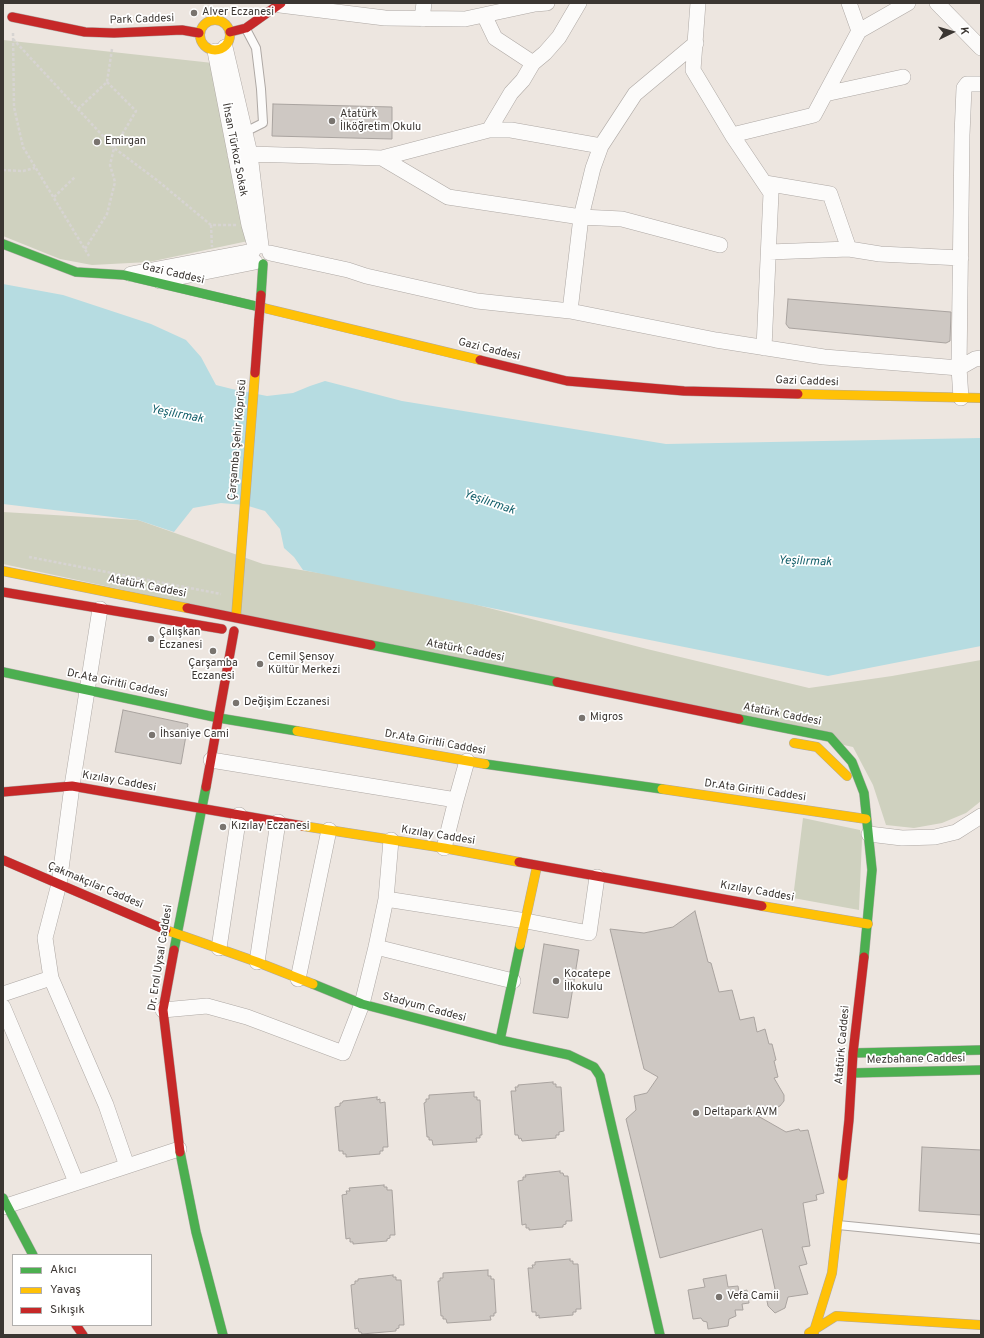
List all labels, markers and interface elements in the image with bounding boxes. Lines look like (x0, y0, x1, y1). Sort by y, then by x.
place label: Alver Eczanesi (202, 6, 274, 20)
marker: Alver Eczanesi (189, 8, 199, 18)
street label: Park Caddesi (110, 12, 174, 28)
north arrow (932, 12, 972, 52)
text: K (957, 26, 971, 35)
street label: İhsan Türkoz Sokak (218, 102, 250, 198)
place label: Atatürk İlköğretim Okulu (340, 108, 421, 134)
marker: Atatürk İlköğretim Okulu (327, 116, 337, 126)
place label: Emirgan (105, 135, 146, 149)
marker: Emirgan (92, 137, 102, 147)
street label: Gazi Caddesi (141, 260, 205, 288)
street label: Gazi Caddesi (457, 336, 521, 364)
street label: Gazi Caddesi (775, 374, 839, 390)
street label: Çarşamba Şehir Köprüsü (226, 379, 250, 501)
water label: Yeşilırmak (149, 403, 205, 427)
water label: Yeşilırmak (461, 487, 517, 519)
water label: Yeşilırmak (778, 554, 832, 570)
street label: Atatürk Caddesi (107, 573, 187, 601)
place label: Çalışkan Eczanesi (159, 626, 202, 652)
marker: Çalışkan Eczanesi (146, 634, 156, 644)
street label: Atatürk Caddesi (425, 637, 505, 665)
marker: Çarşamba Eczanesi (208, 646, 218, 656)
place label: Cemil Şensoy Kültür Merkezi (268, 651, 340, 677)
place label: Çarşamba Eczanesi (188, 657, 238, 683)
marker: Cemil Şensoy Kültür Merkezi (255, 659, 265, 669)
street label: Dr.Ata Giritli Caddesi (66, 667, 168, 701)
place label: Değişim Eczanesi (244, 696, 330, 710)
marker: Değişim Eczanesi (231, 698, 241, 708)
street label: Atatürk Caddesi (742, 701, 822, 729)
place label: Migros (590, 711, 623, 725)
marker: Migros (577, 713, 587, 723)
place label: İhsaniye Cami (160, 728, 229, 742)
street label: Dr.Ata Giritli Caddesi (383, 728, 487, 758)
marker: İhsaniye Cami (147, 730, 157, 740)
street label: Kızılay Caddesi (81, 769, 157, 795)
street label: Dr.Ata Giritli Caddesi (703, 777, 807, 805)
place label: Kızılay Eczanesi (231, 820, 310, 834)
marker: Kızılay Eczanesi (218, 822, 228, 832)
street label: Kızılay Caddesi (400, 824, 476, 848)
street label: Çakmakçılar Caddesi (45, 860, 145, 912)
street label: Kızılay Caddesi (719, 879, 795, 905)
street label: Dr. Erol Uysal Caddesi (146, 904, 176, 1012)
place label: Kocatepe İlkokulu (564, 968, 611, 994)
marker: Kocatepe İlkokulu (551, 976, 561, 986)
street label: Stadyum Caddesi (381, 991, 467, 1025)
street label: Atatürk Caddesi (833, 1005, 853, 1085)
street label: Mezbahane Caddesi (867, 1053, 965, 1067)
place label: Deltapark AVM (704, 1106, 777, 1120)
marker: Deltapark AVM (691, 1108, 701, 1118)
legend (12, 1254, 152, 1326)
text: Akıcı (50, 1262, 77, 1278)
text: Yavaş (50, 1282, 81, 1298)
place label: Vefa Camii (727, 1290, 779, 1304)
marker: Vefa Camii (714, 1292, 724, 1302)
text: Sıkışık (50, 1302, 85, 1318)

